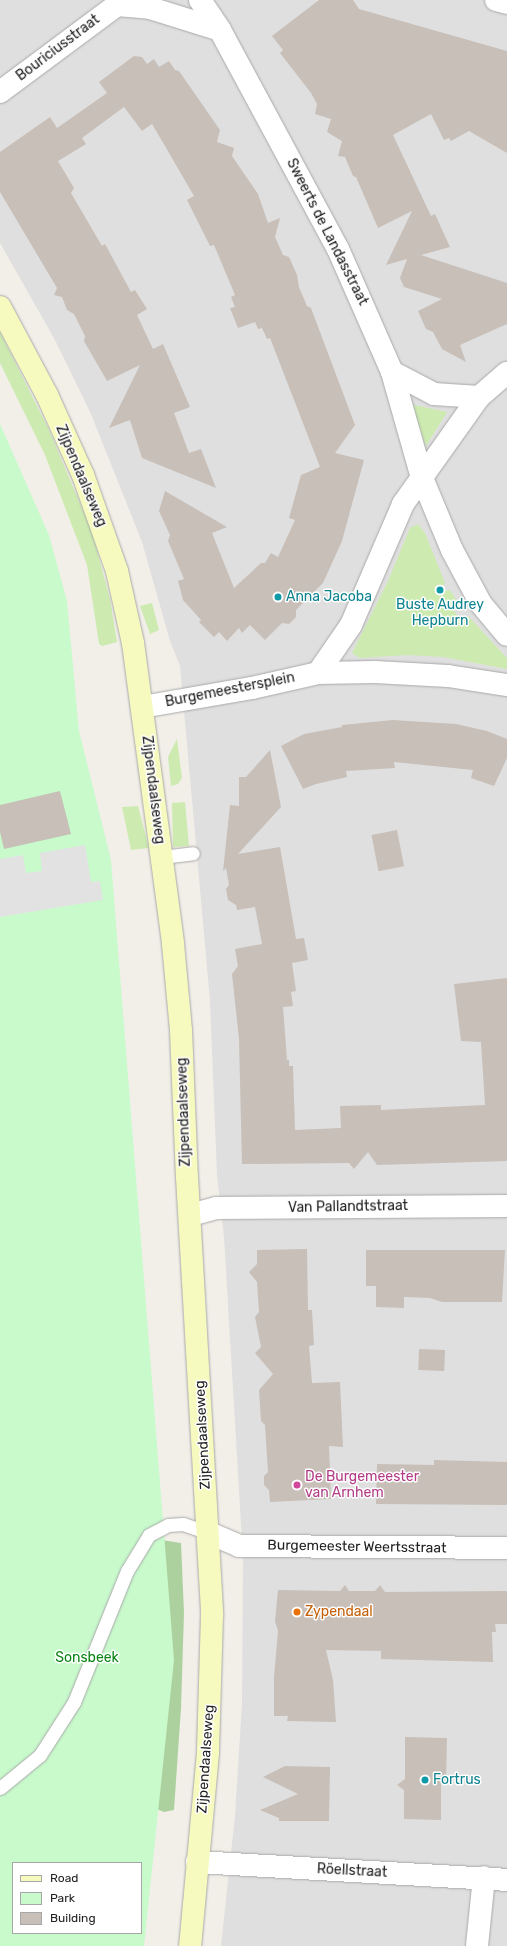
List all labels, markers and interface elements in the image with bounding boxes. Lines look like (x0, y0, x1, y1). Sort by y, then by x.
street label: Bouriciusstraat (13, 11, 103, 85)
street label: Sweerts de Landasstraat (283, 156, 371, 308)
street label: Zijpendaalseweg (52, 422, 110, 530)
marker: Buste Audrey Hepburn (435, 585, 445, 595)
place label: Anna Jacoba (286, 589, 372, 605)
marker: Anna Jacoba (273, 592, 283, 602)
place label: Buste Audrey Hepburn (396, 597, 484, 630)
street label: Burgemeestersplein (164, 669, 296, 711)
street label: Zijpendaalseweg (138, 735, 168, 845)
street label: Zijpendaalseweg (174, 1057, 194, 1167)
street label: Van Pallandtstraat (288, 1198, 408, 1216)
street label: Zijpendaalseweg (192, 1380, 214, 1490)
place label: De Burgemeester van Arnhem (305, 1469, 419, 1502)
marker: De Burgemeester van Arnhem (292, 1480, 302, 1490)
street label: Burgemeester Weertsstraat (267, 1537, 447, 1557)
place label: Zypendaal (305, 1604, 373, 1620)
marker: Zypendaal (292, 1607, 302, 1617)
park label: Sonsbeek (55, 1650, 119, 1666)
street label: Zijpendaalseweg (194, 1704, 218, 1814)
place label: Fortrus (433, 1772, 481, 1788)
marker: Fortrus (420, 1775, 430, 1785)
street label: Röellstraat (316, 1861, 388, 1881)
legend (12, 1862, 142, 1934)
text: Road (50, 1871, 78, 1885)
text: Park (50, 1891, 75, 1905)
text: Building (50, 1911, 96, 1925)

